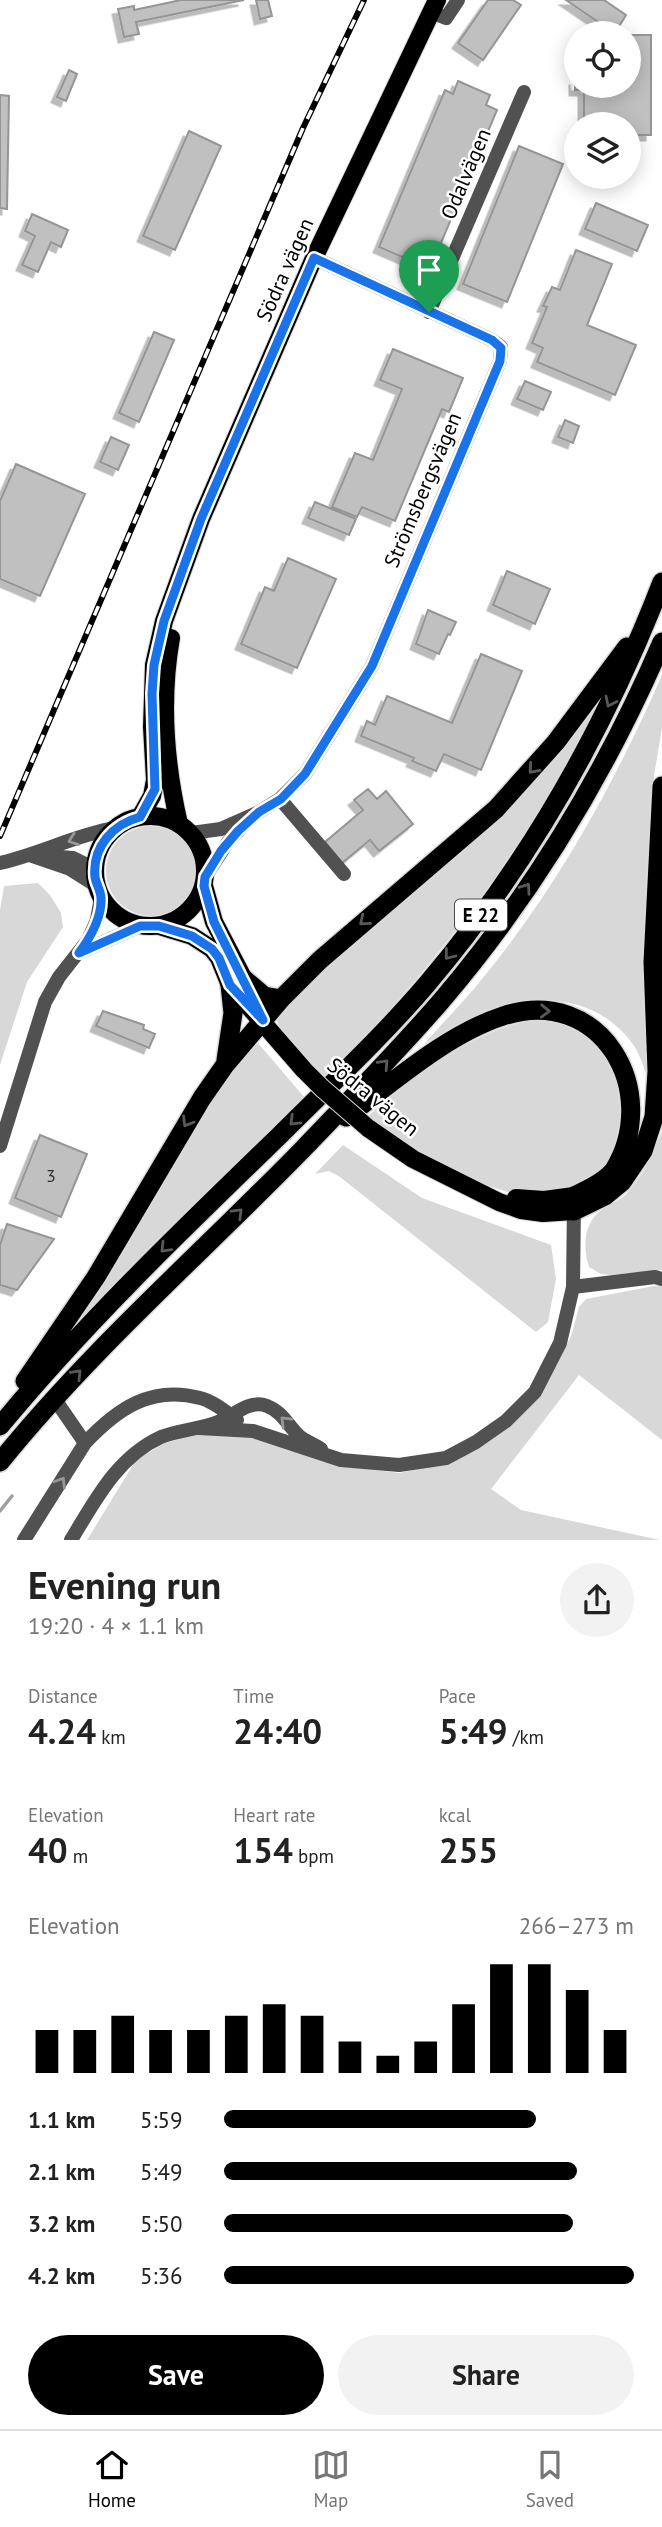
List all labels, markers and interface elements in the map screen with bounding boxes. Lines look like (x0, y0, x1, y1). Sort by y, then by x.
map controls (564, 21, 641, 189)
button: locate (564, 21, 641, 98)
button: layers (564, 112, 641, 189)
street label: Odalvägen (434, 124, 497, 223)
street label: Södra vägen (250, 214, 319, 326)
pin (399, 240, 459, 312)
icon: arrive (410, 251, 448, 289)
street label: Strömsbergsvägen (378, 408, 467, 571)
one-way arrow (605, 695, 619, 707)
one-way arrow (529, 761, 541, 774)
one-way arrow (67, 831, 79, 845)
one-way arrow (518, 883, 530, 896)
road number: E 22 (455, 900, 507, 931)
one-way arrow (359, 912, 371, 925)
one-way arrow (445, 948, 458, 960)
one-way arrow (540, 1003, 551, 1019)
street label: Södra vägen (322, 1051, 425, 1142)
one-way arrow (375, 1059, 388, 1072)
one-way arrow (290, 1113, 302, 1125)
one-way arrow (183, 1114, 196, 1127)
house number: 3 (46, 1164, 56, 1187)
one-way arrow (230, 1208, 243, 1221)
one-way arrow (161, 1240, 174, 1253)
one-way arrow (69, 1369, 82, 1382)
one-way arrow (281, 1416, 294, 1429)
one-way arrow (52, 1477, 65, 1490)
text: Evening run (28, 1560, 221, 1609)
button: share (560, 1563, 634, 1637)
text: 19:20 · 4 × 1.1 km (28, 1611, 204, 1640)
text: Distance (28, 1684, 98, 1708)
text: Time (233, 1684, 274, 1708)
text: Pace (439, 1684, 476, 1708)
text: 4.24 (28, 1708, 96, 1754)
text: 24:40 (233, 1708, 322, 1754)
text: 5:49 (439, 1708, 508, 1754)
text: km (96, 1725, 126, 1749)
text: /km (508, 1725, 544, 1749)
text: Elevation (28, 1803, 104, 1827)
text: Heart rate (233, 1803, 315, 1827)
text: kcal (439, 1803, 471, 1827)
text: 40 (28, 1827, 68, 1873)
text: 154 (233, 1827, 293, 1873)
text: 255 (439, 1827, 498, 1873)
text: m (68, 1844, 88, 1868)
text: bpm (293, 1844, 334, 1868)
text: Elevation (28, 1911, 120, 1940)
text: 266–273 m (519, 1911, 634, 1940)
text: 1.1 km (28, 2105, 95, 2134)
text: 5:59 (140, 2105, 183, 2134)
text: 2.1 km (28, 2157, 95, 2186)
text: 5:49 (140, 2157, 183, 2186)
text: 3.2 km (28, 2209, 95, 2238)
text: 5:50 (140, 2209, 183, 2238)
text: 4.2 km (28, 2261, 95, 2290)
text: 5:36 (140, 2261, 183, 2290)
button: Save (28, 2335, 324, 2415)
button: Share (338, 2335, 634, 2415)
tab: Home (88, 2446, 136, 2512)
tab: Map (312, 2446, 350, 2512)
tab: Saved (526, 2446, 574, 2512)

